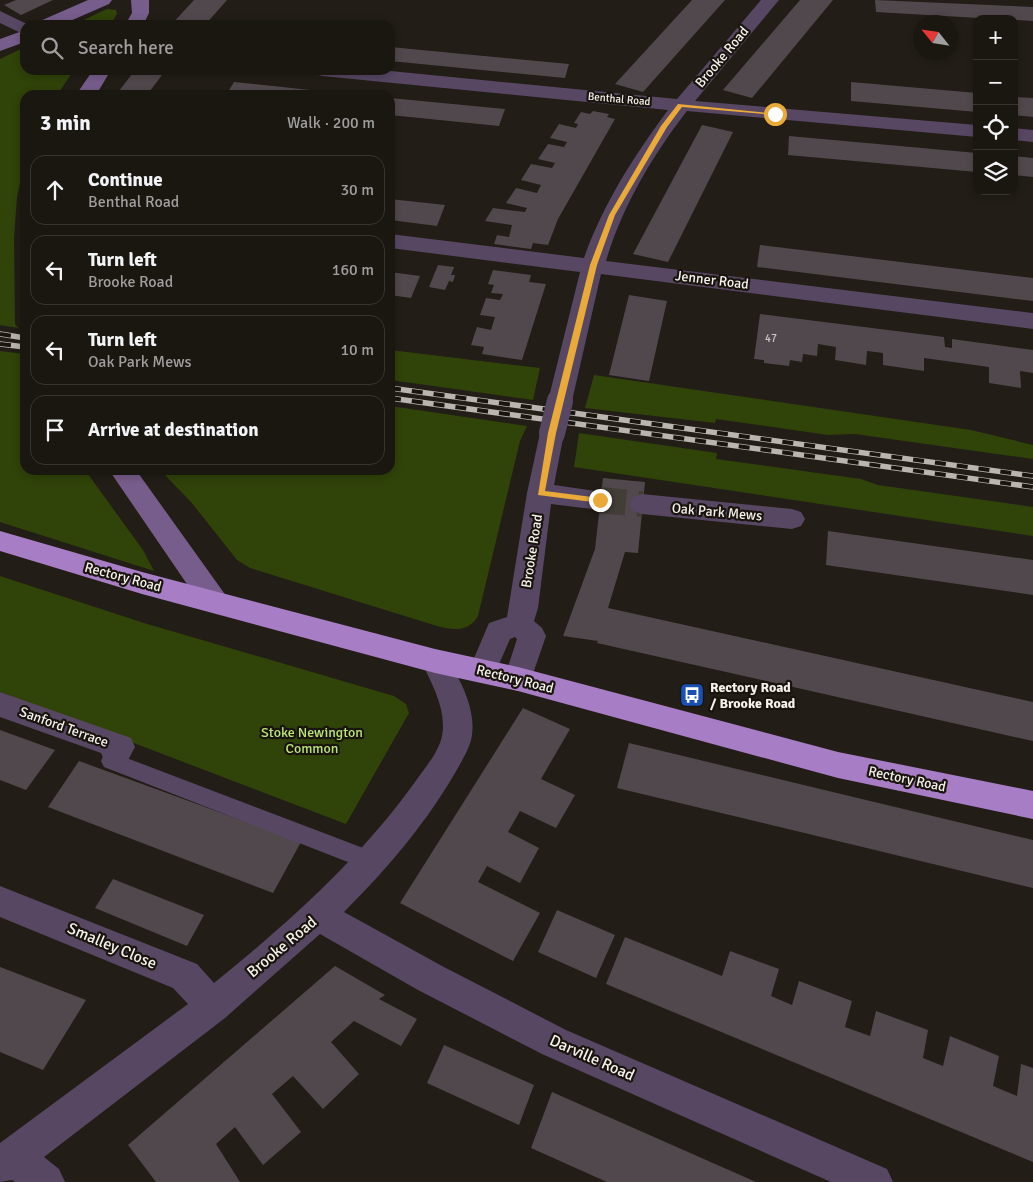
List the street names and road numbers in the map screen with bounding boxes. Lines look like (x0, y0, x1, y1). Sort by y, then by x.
street label: Brooke Road (692, 23, 752, 91)
street label: Benthal Road (587, 90, 651, 108)
street label: Jenner Road (674, 267, 750, 293)
street label: Oak Park Mews (671, 500, 763, 524)
street label: Brooke Road (518, 513, 546, 589)
street label: Rectory Road (83, 559, 163, 595)
street label: Rectory Road (475, 661, 555, 697)
street label: Sanford Terrace (17, 703, 111, 751)
street label: Rectory Road (867, 762, 947, 796)
street label: Brooke Road (243, 912, 321, 982)
street label: Smalley Close (64, 918, 160, 974)
street label: Darville Road (546, 1030, 638, 1086)

